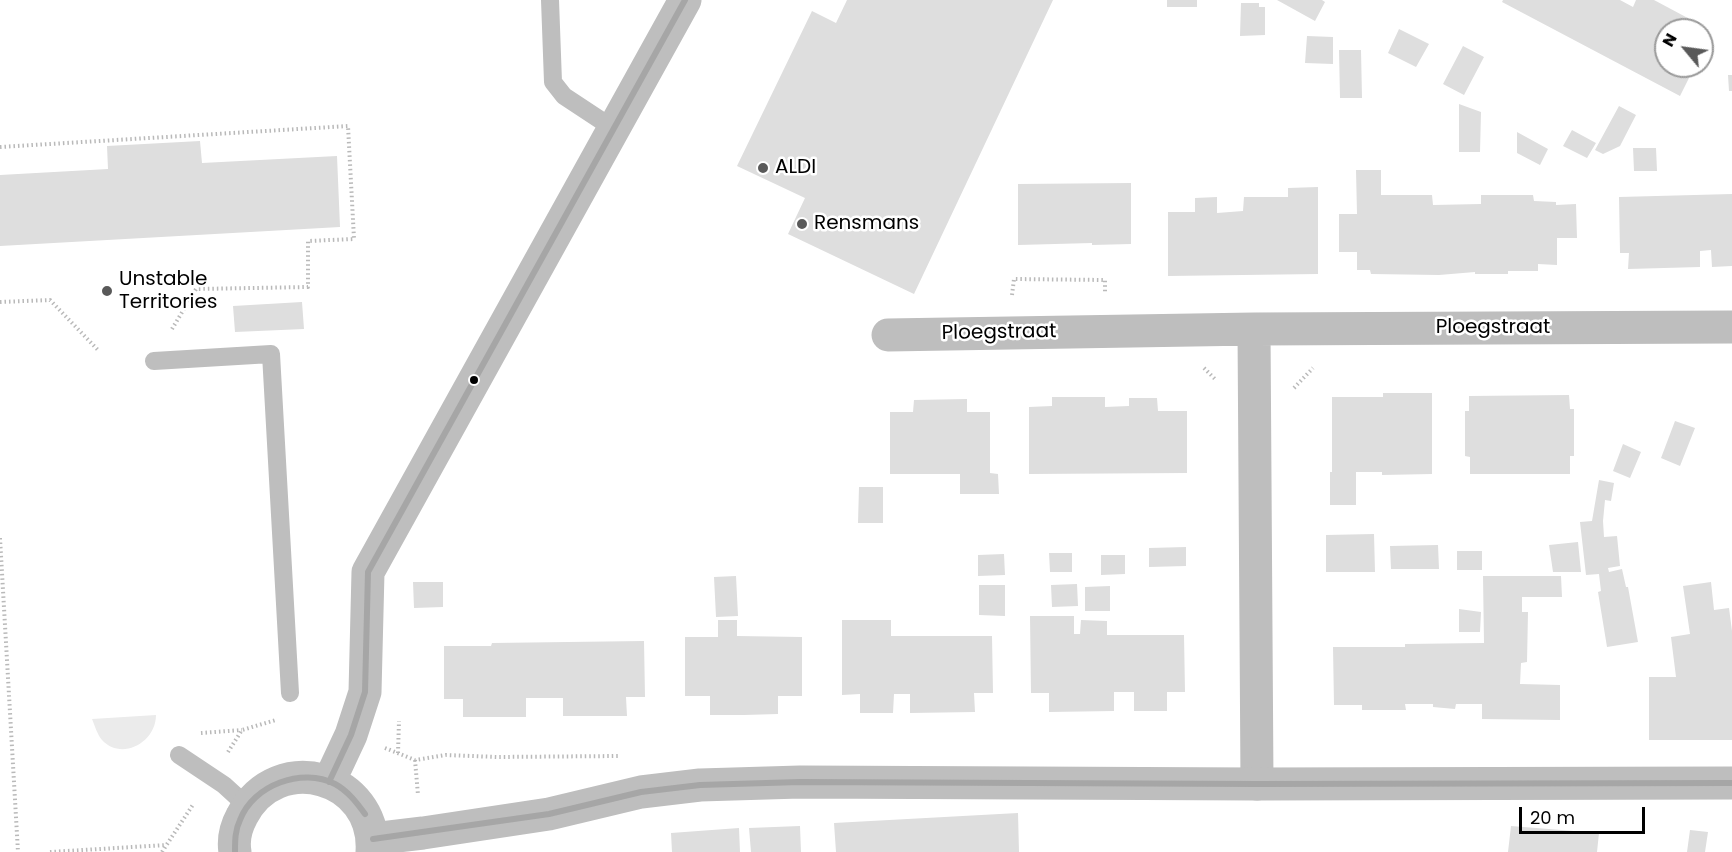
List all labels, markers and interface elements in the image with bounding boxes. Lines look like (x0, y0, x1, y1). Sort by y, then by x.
north arrow (1654, 18, 1714, 78)
text: N (1657, 29, 1683, 51)
place label: ALDI (775, 156, 816, 180)
marker: ALDI (756, 161, 770, 175)
place label: Rensmans (814, 212, 919, 236)
marker: Rensmans (795, 217, 809, 231)
place label: Unstable Territories (119, 268, 217, 315)
marker: Unstable Territories (100, 284, 114, 298)
street label: Ploegstraat (1436, 316, 1550, 340)
street label: Ploegstraat (941, 320, 1057, 346)
unlabelled marker (468, 374, 480, 386)
scale bar (1522, 795, 1648, 833)
text: 20 m (1530, 805, 1575, 830)

